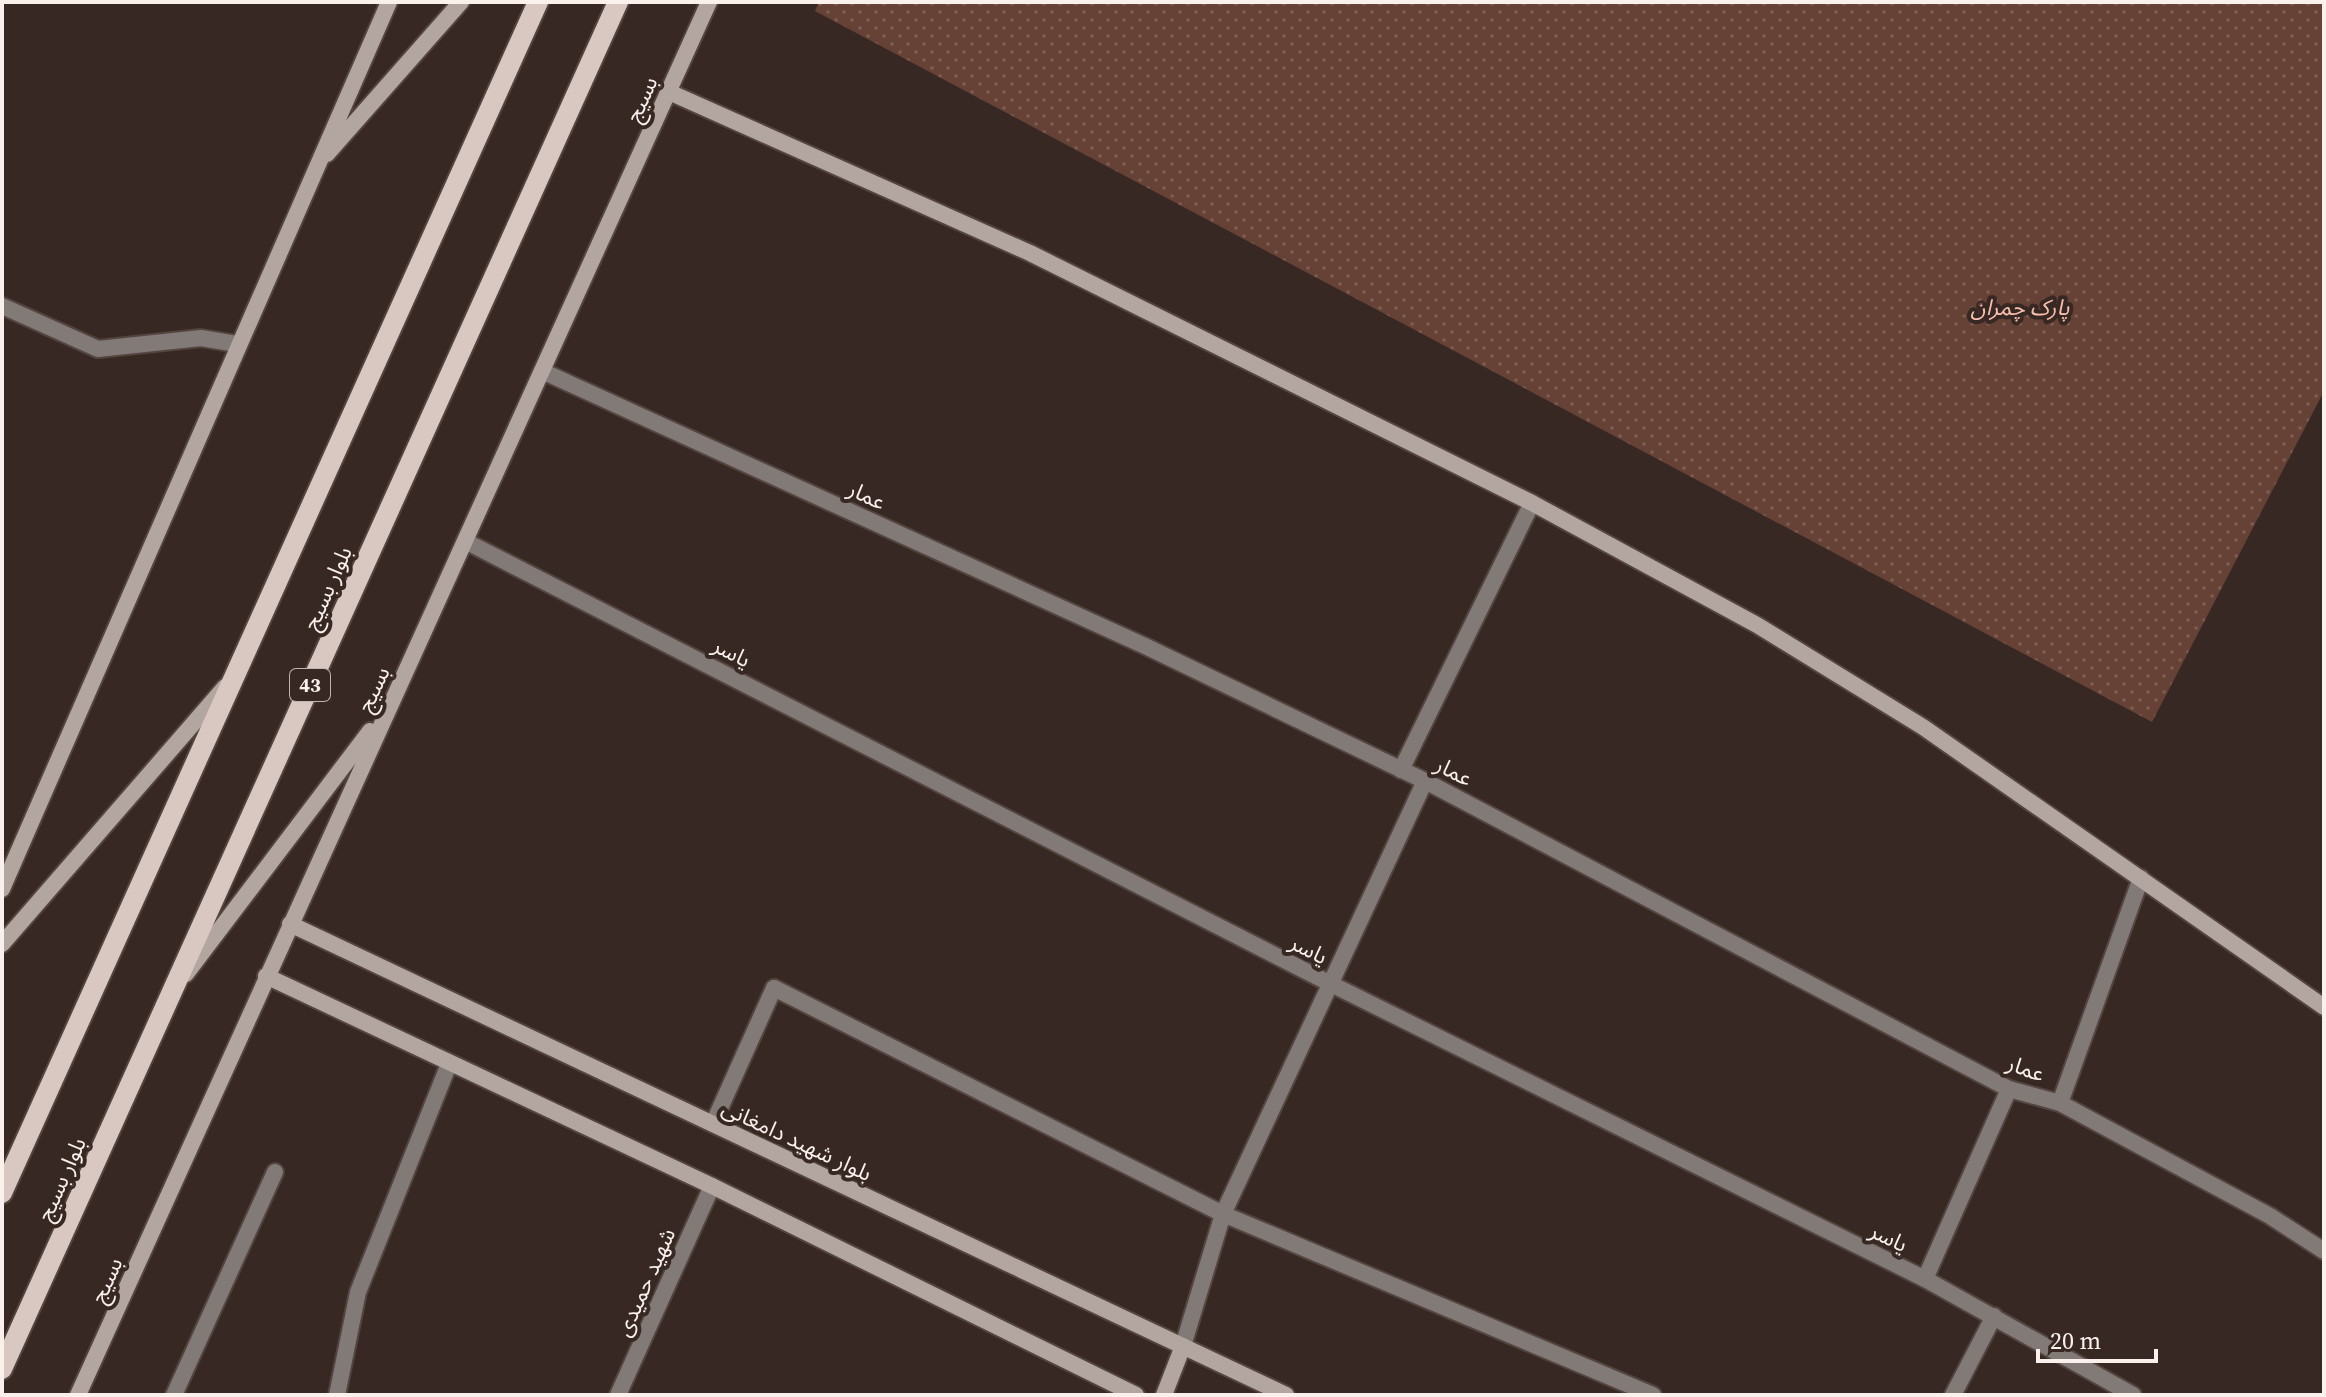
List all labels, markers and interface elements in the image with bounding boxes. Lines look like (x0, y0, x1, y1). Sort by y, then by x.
street label: بسیج (618, 71, 666, 127)
park label: پارک چمران (1971, 292, 2070, 322)
street label: عمار (842, 473, 891, 517)
street label: بلوار بسیج (295, 541, 361, 635)
street label: یاسر (707, 629, 756, 674)
street label: بسیج (349, 661, 398, 718)
road number: 43 (290, 669, 330, 701)
street label: عمار (1429, 748, 1478, 793)
street label: یاسر (1284, 926, 1333, 971)
street label: عمار (2002, 1047, 2049, 1089)
street label: بلوار شهید دامغانی (717, 1092, 877, 1188)
street label: بلوار بسیج (29, 1132, 95, 1226)
street label: یاسر (1864, 1215, 1913, 1259)
street label: شهید حمیدی (608, 1223, 682, 1341)
street label: بسیج (83, 1252, 131, 1308)
scale bar (2038, 1313, 2156, 1363)
text: 20 m (2050, 1324, 2101, 1357)

